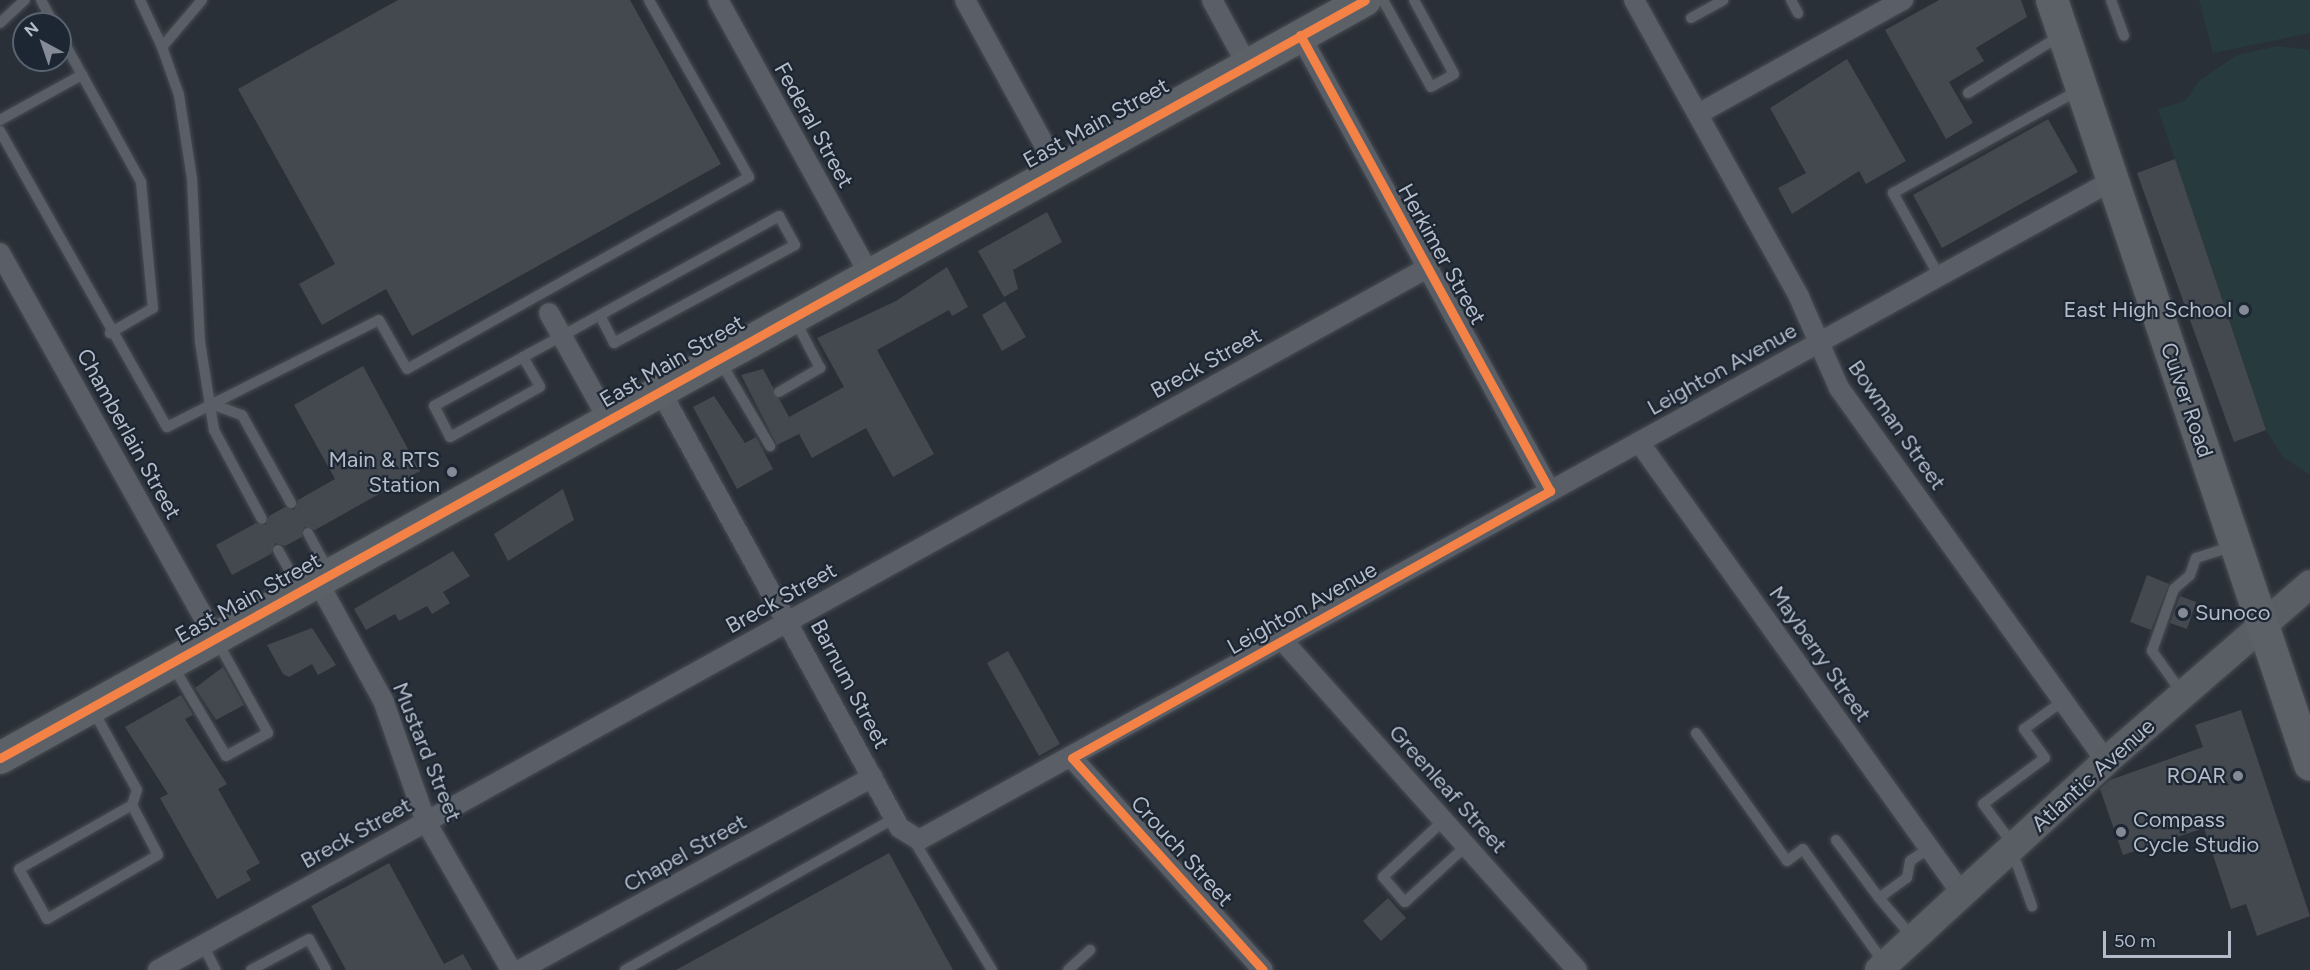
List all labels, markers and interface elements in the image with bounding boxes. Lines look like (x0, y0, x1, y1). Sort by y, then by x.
north arrow (12, 12, 72, 72)
text: N (21, 18, 42, 41)
street label: Federal Street (769, 58, 859, 192)
street label: East Main Street (1019, 72, 1173, 174)
street label: Herkimer Street (1392, 179, 1492, 329)
place label: East High School (2063, 297, 2232, 323)
marker: East High School (2237, 303, 2251, 317)
street label: East Main Street (595, 309, 749, 413)
street label: Leighton Avenue (1643, 317, 1801, 421)
street label: Breck Street (1146, 322, 1266, 404)
street label: Culver Road (2155, 339, 2219, 461)
street label: Chamberlain Street (71, 344, 187, 524)
street label: Bowman Street (1842, 355, 1952, 495)
place label: Main & RTS Station (328, 446, 440, 498)
marker: Main & RTS Station (445, 465, 459, 479)
street label: East Main Street (171, 547, 325, 649)
street label: Leighton Avenue (1223, 556, 1381, 660)
street label: Breck Street (721, 557, 841, 639)
street label: Mayberry Street (1763, 581, 1877, 727)
place label: Sunoco (2195, 600, 2270, 626)
marker: Sunoco (2176, 606, 2190, 620)
street label: Barnum Street (805, 615, 895, 753)
street label: Mustard Street (387, 678, 467, 826)
street label: Atlantic Avenue (2026, 713, 2160, 837)
street label: Greenleaf Street (1383, 719, 1513, 859)
place label: ROAR (2166, 763, 2226, 789)
marker: ROAR (2231, 769, 2245, 783)
street label: Crouch Street (1126, 790, 1238, 912)
street label: Breck Street (296, 792, 416, 874)
place label: Compass Cycle Studio (2133, 806, 2259, 858)
street label: Chapel Street (619, 808, 751, 898)
marker: Compass Cycle Studio (2114, 825, 2128, 839)
scale bar (2106, 919, 2234, 957)
text: 50 m (2114, 930, 2156, 952)

